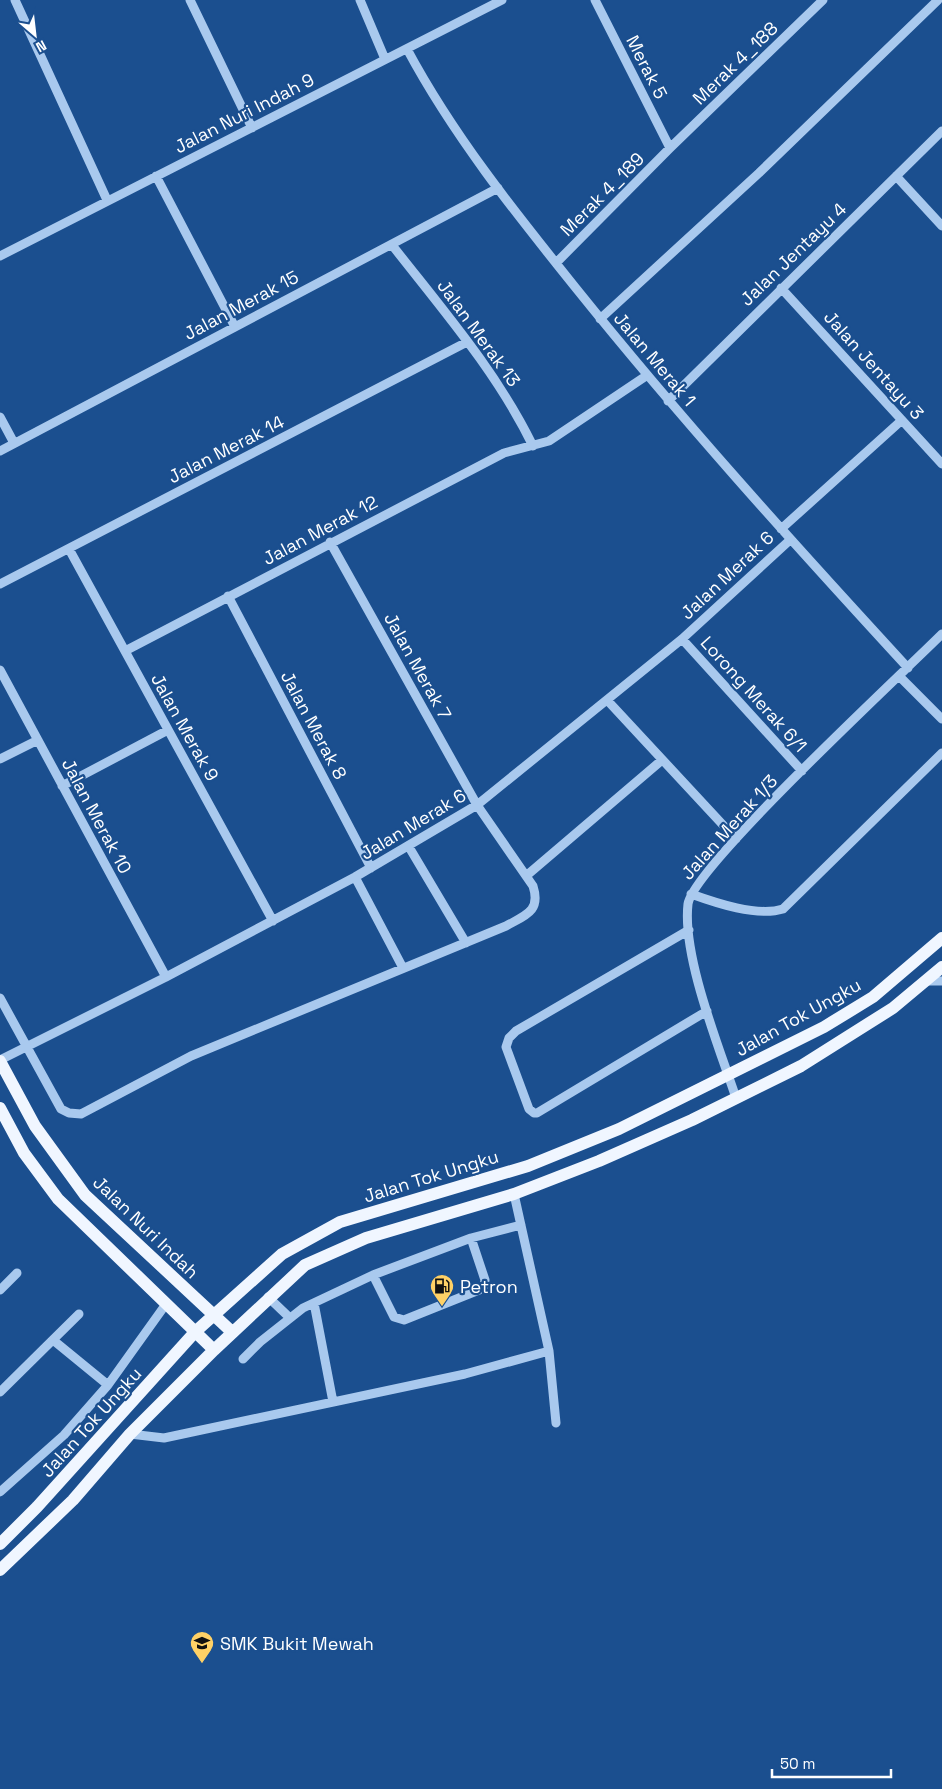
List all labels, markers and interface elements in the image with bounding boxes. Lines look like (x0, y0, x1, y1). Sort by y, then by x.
north arrow (10, 10, 60, 60)
street label: Merak 4_188 (688, 17, 782, 109)
street label: Merak 5 (621, 31, 673, 103)
text: N (33, 36, 49, 57)
street label: Jalan Nuri Indah 9 (170, 68, 318, 158)
street label: Merak 4_189 (555, 147, 649, 241)
street label: Jalan Jentayu 4 (735, 197, 851, 311)
street label: Jalan Merak 15 (180, 265, 302, 345)
street label: Jalan Merak 13 (432, 275, 526, 391)
street label: Jalan Jentayu 3 (819, 306, 929, 424)
street label: Jalan Merak 1 (609, 307, 701, 411)
street label: Jalan Merak 14 (164, 410, 288, 488)
street label: Jalan Merak 12 (259, 490, 381, 570)
street label: Jalan Merak 6 (675, 526, 779, 624)
street label: Jalan Merak 7 (379, 609, 457, 723)
street label: Lorong Merak 6/1 (696, 631, 812, 757)
street label: Jalan Merak 8 (276, 667, 352, 783)
street label: Jalan Merak 9 (146, 669, 224, 785)
street label: Jalan Merak 10 (57, 754, 137, 878)
street label: Jalan Merak 1/3 (676, 770, 782, 884)
street label: Jalan Merak 6 (356, 783, 470, 865)
street label: Jalan Tok Ungku (731, 973, 865, 1061)
street label: Jalan Tok Ungku (361, 1145, 501, 1207)
street label: Jalan Nuri Indah (88, 1171, 204, 1283)
fuel station icon: Petron (429, 1273, 455, 1307)
place label: Petron (460, 1275, 518, 1298)
street label: Jalan Tok Ungku (36, 1362, 146, 1482)
school or university icon: SMK Bukit Mewah (189, 1630, 215, 1664)
place label: SMK Bukit Mewah (220, 1632, 374, 1655)
scale bar (772, 1746, 891, 1778)
text: 50 m (780, 1754, 815, 1773)

